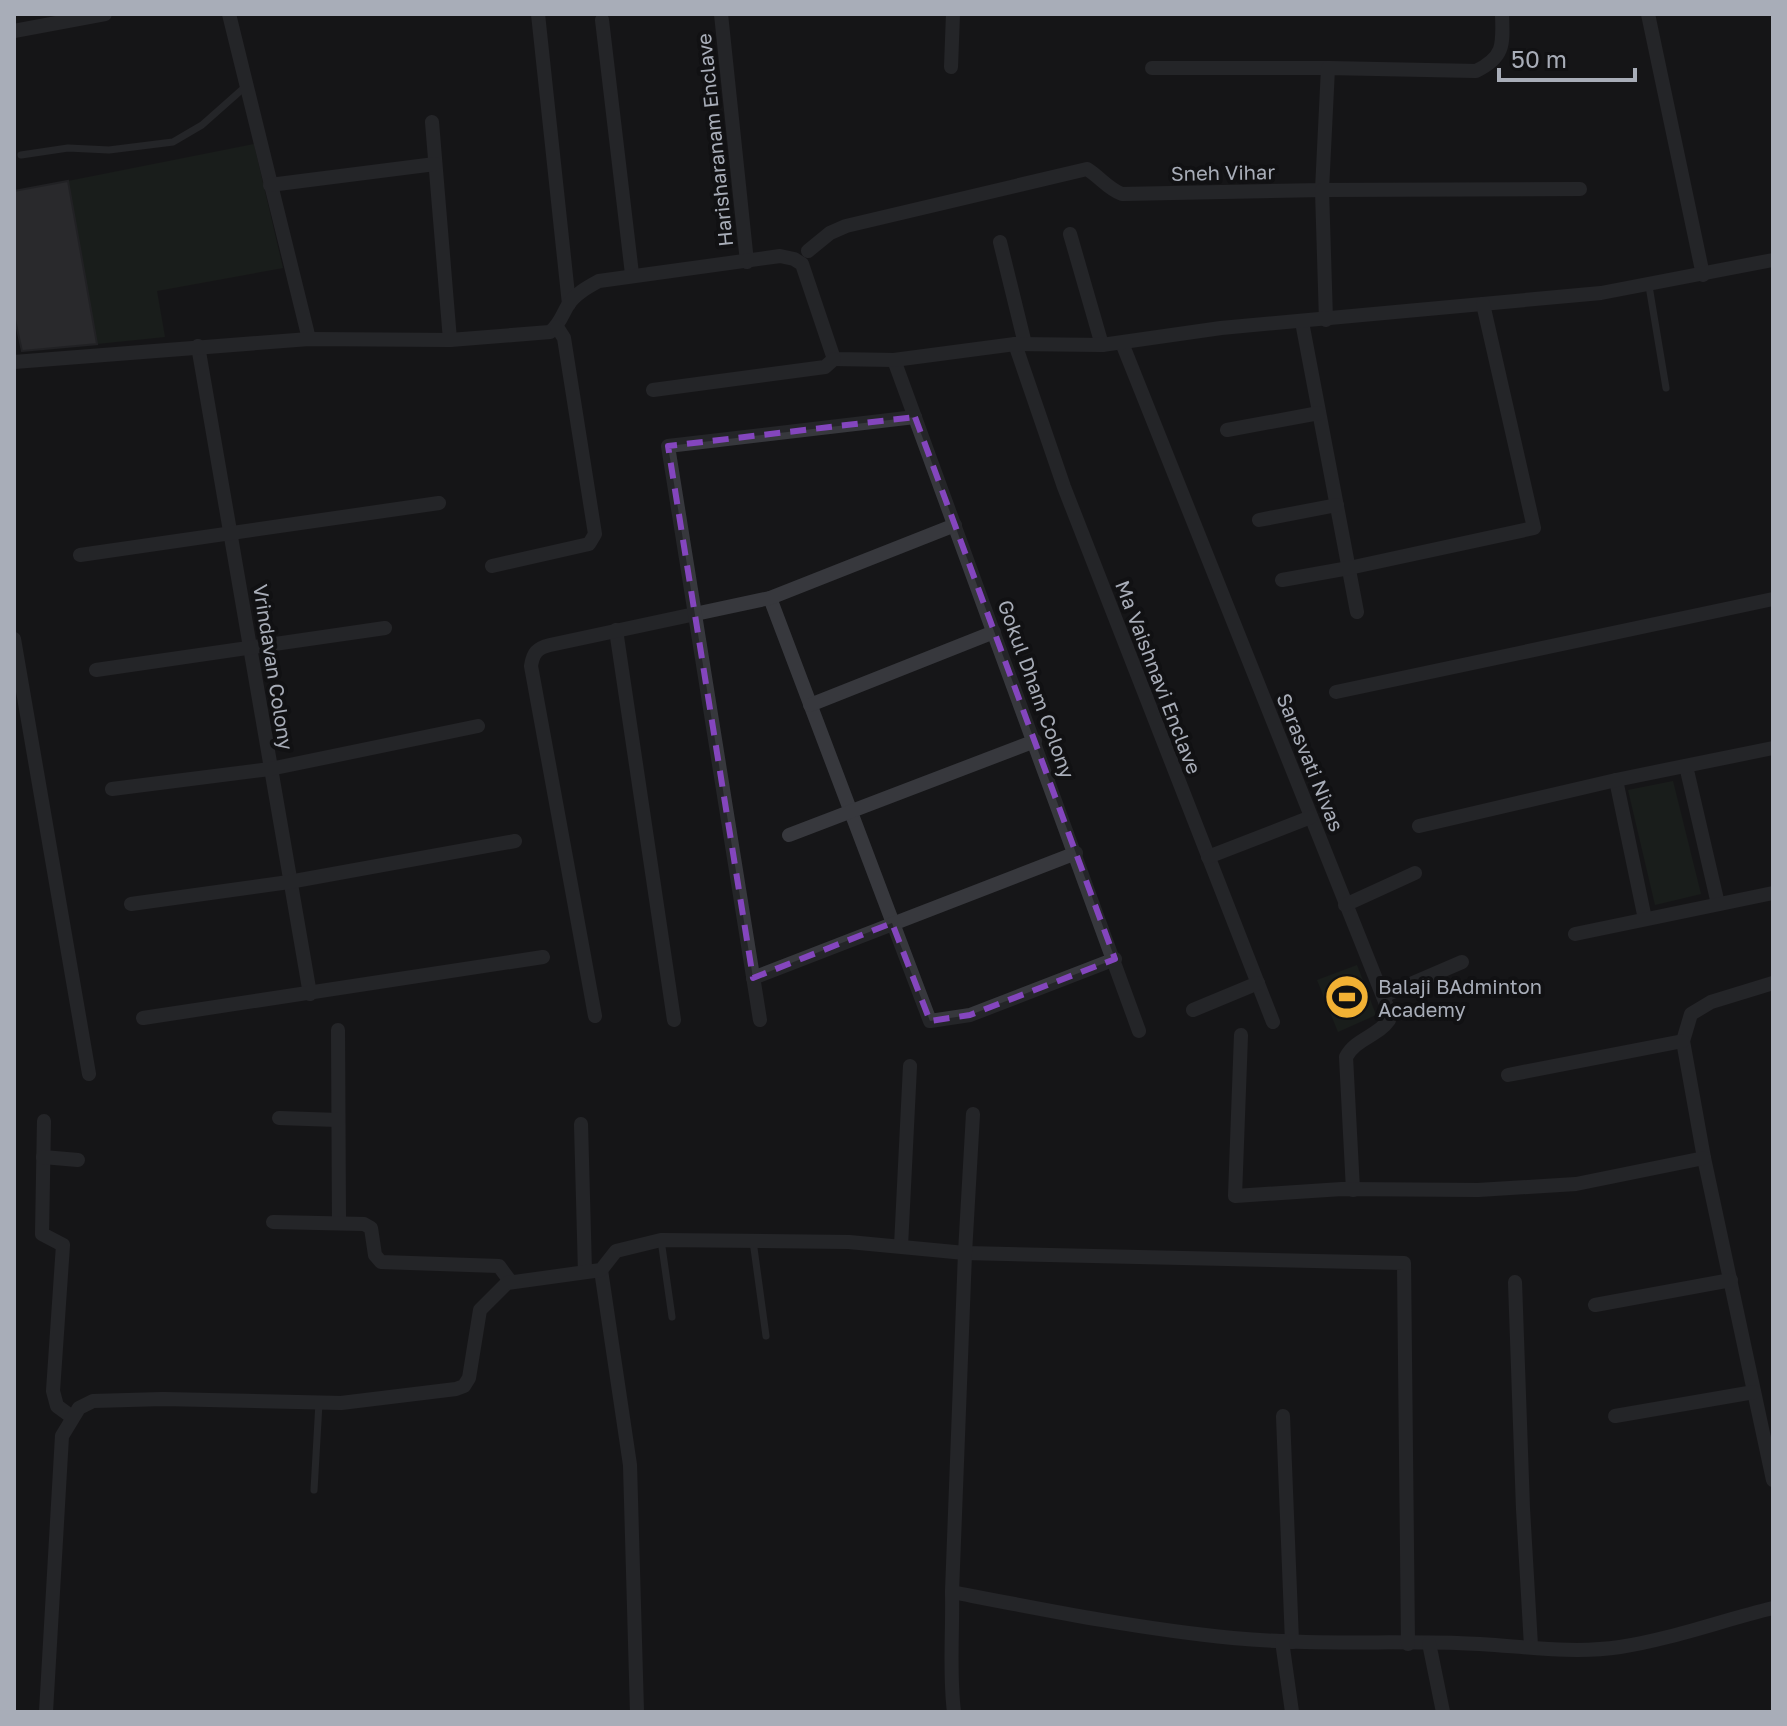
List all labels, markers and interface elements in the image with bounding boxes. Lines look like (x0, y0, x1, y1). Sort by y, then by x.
street label: Harisharanam Enclave (691, 32, 737, 248)
scale bar (1499, 32, 1635, 82)
text: 50 m (1511, 44, 1567, 73)
street label: Sneh Vihar (1171, 159, 1275, 185)
street label: Ma Vaishnavi Enclave (1111, 577, 1207, 777)
street label: Vrindavan Colony (249, 582, 299, 752)
street label: Gokul Dham Colony (994, 597, 1080, 781)
street label: Sarasvati Nivas (1272, 689, 1350, 835)
sports icon: Balaji BAdminton Academy (1323, 973, 1371, 1021)
place label: Balaji BAdminton Academy (1378, 974, 1542, 1021)

